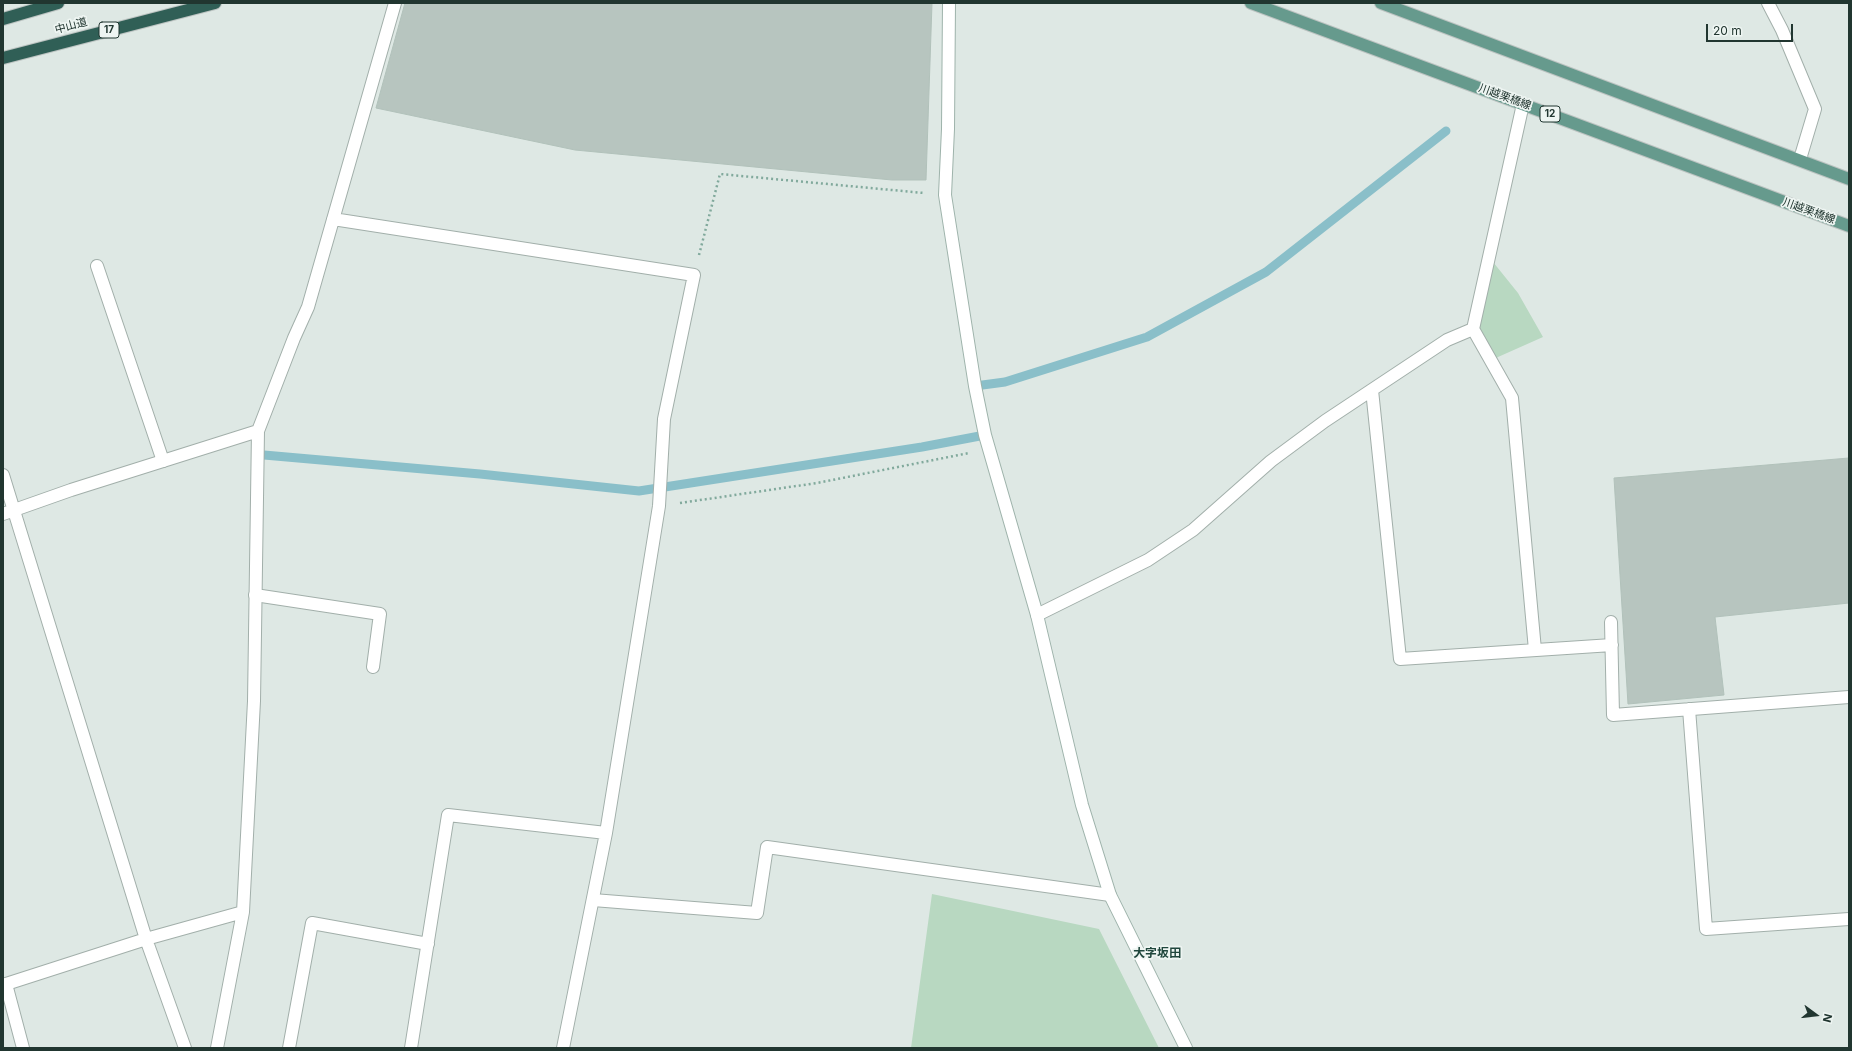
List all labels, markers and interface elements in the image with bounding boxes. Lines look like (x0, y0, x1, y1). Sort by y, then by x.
street label: 中山道 (53, 15, 89, 37)
scale bar (1708, 16, 1795, 42)
road number: 17 (99, 22, 119, 38)
text: 20 m (1713, 23, 1742, 38)
street label: 川越栗橋線 (1477, 81, 1533, 113)
road number: 12 (1540, 106, 1560, 122)
street label: 川越栗橋線 (1781, 195, 1837, 227)
district label: 大字坂田 (1133, 946, 1181, 960)
north arrow (1796, 995, 1836, 1035)
text: N (1820, 1012, 1835, 1024)

